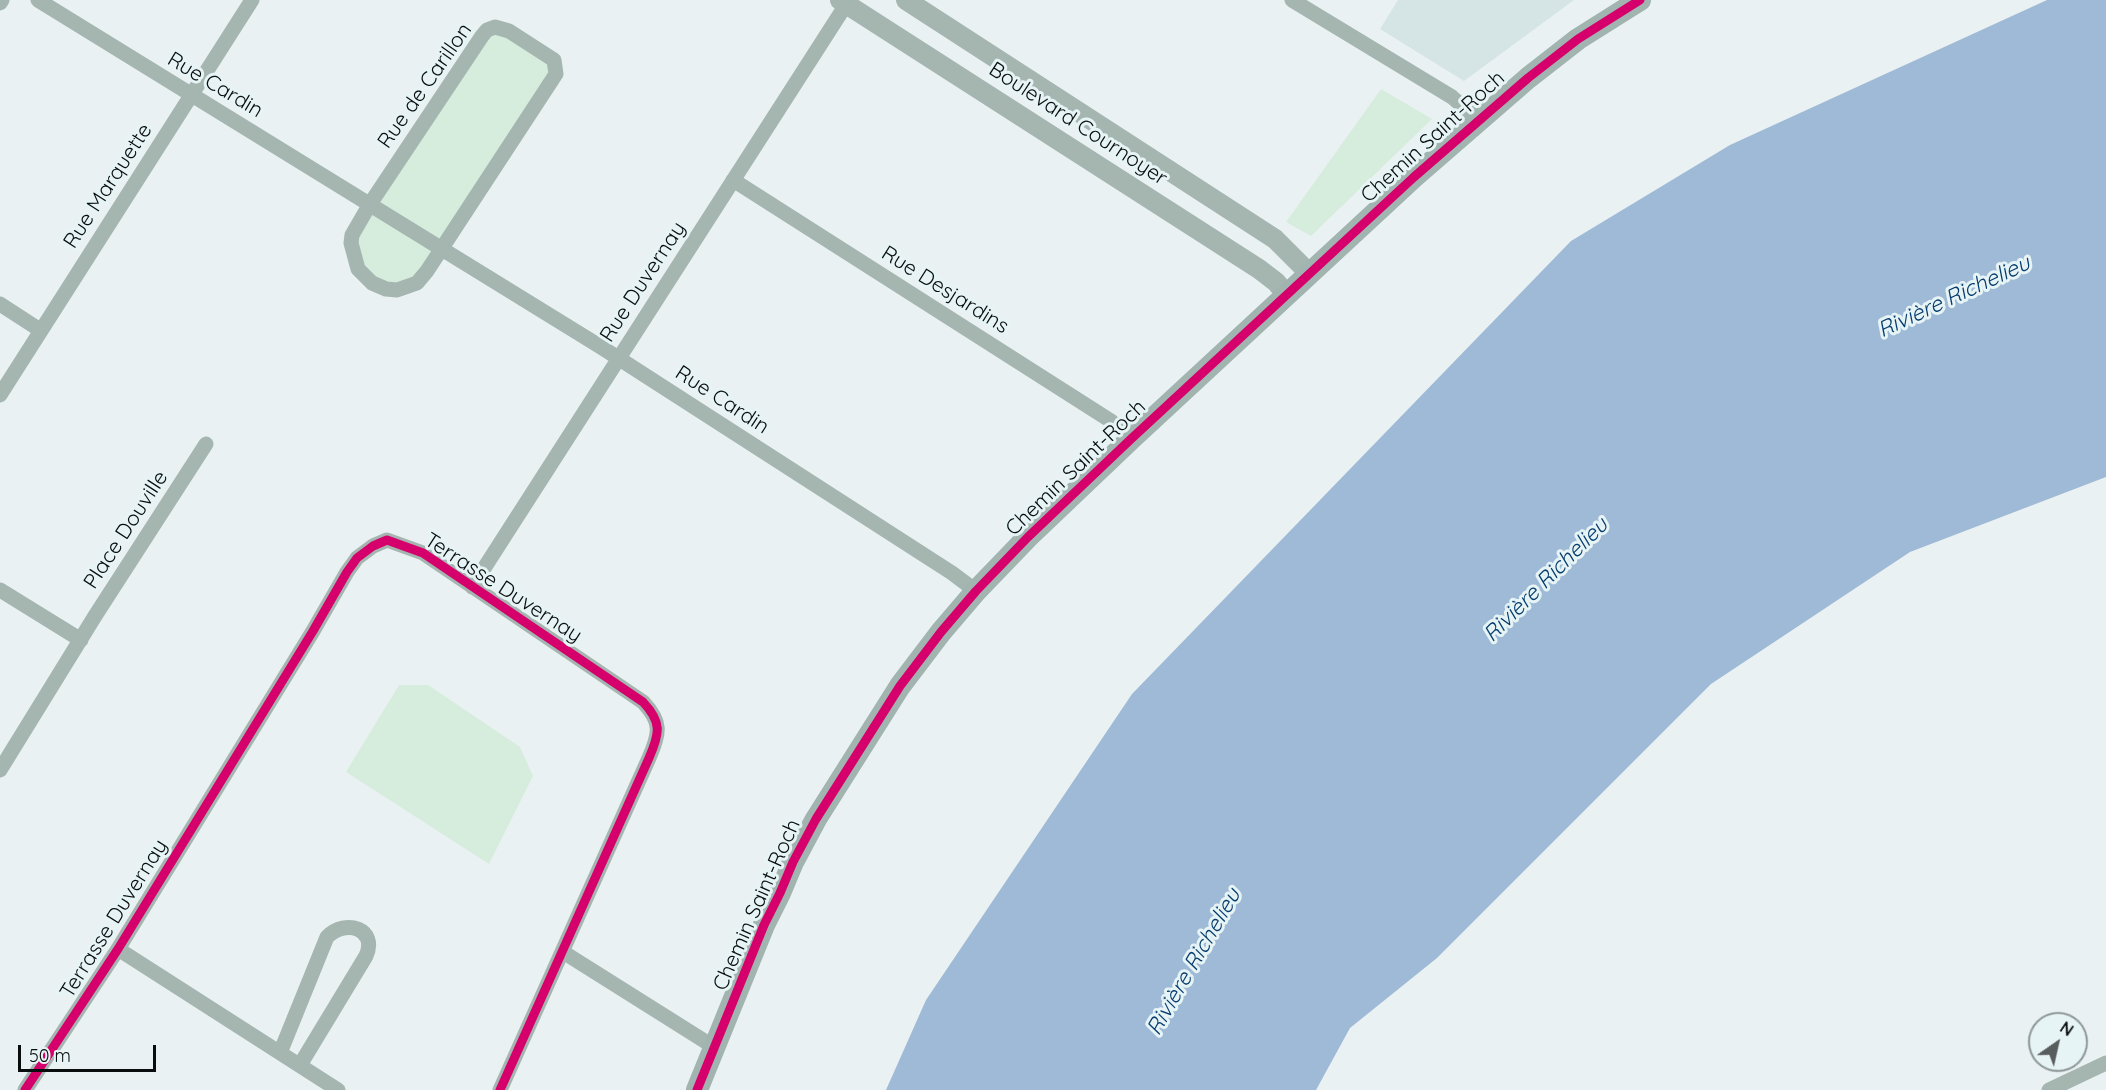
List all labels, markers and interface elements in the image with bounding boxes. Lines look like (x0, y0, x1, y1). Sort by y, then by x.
street label: Rue de Carillon (373, 19, 477, 153)
street label: Rue Cardin (163, 47, 267, 123)
street label: Boulevard Cournoyer (984, 57, 1172, 191)
street label: Chemin Saint-Roch (1356, 66, 1510, 208)
street label: Rue Marquette (58, 119, 158, 253)
street label: Rue Duvernay (595, 217, 691, 347)
street label: Rue Desjardins (877, 241, 1013, 339)
water label: Rivière Richelieu (1874, 250, 2034, 344)
street label: Rue Cardin (670, 360, 774, 440)
street label: Chemin Saint-Roch (1001, 395, 1151, 541)
street label: Place Douville (79, 466, 173, 594)
water label: Rivière Richelieu (1478, 512, 1614, 648)
street label: Terrasse Duvernay (419, 528, 587, 648)
street label: Chemin Saint-Roch (708, 815, 806, 995)
street label: Terrasse Duvernay (55, 835, 173, 1003)
water label: Rivière Richelieu (1141, 884, 1247, 1040)
north arrow (2028, 1012, 2088, 1072)
text: N (2056, 1017, 2077, 1040)
scale bar (21, 1033, 159, 1071)
text: 50 m (29, 1044, 71, 1067)

